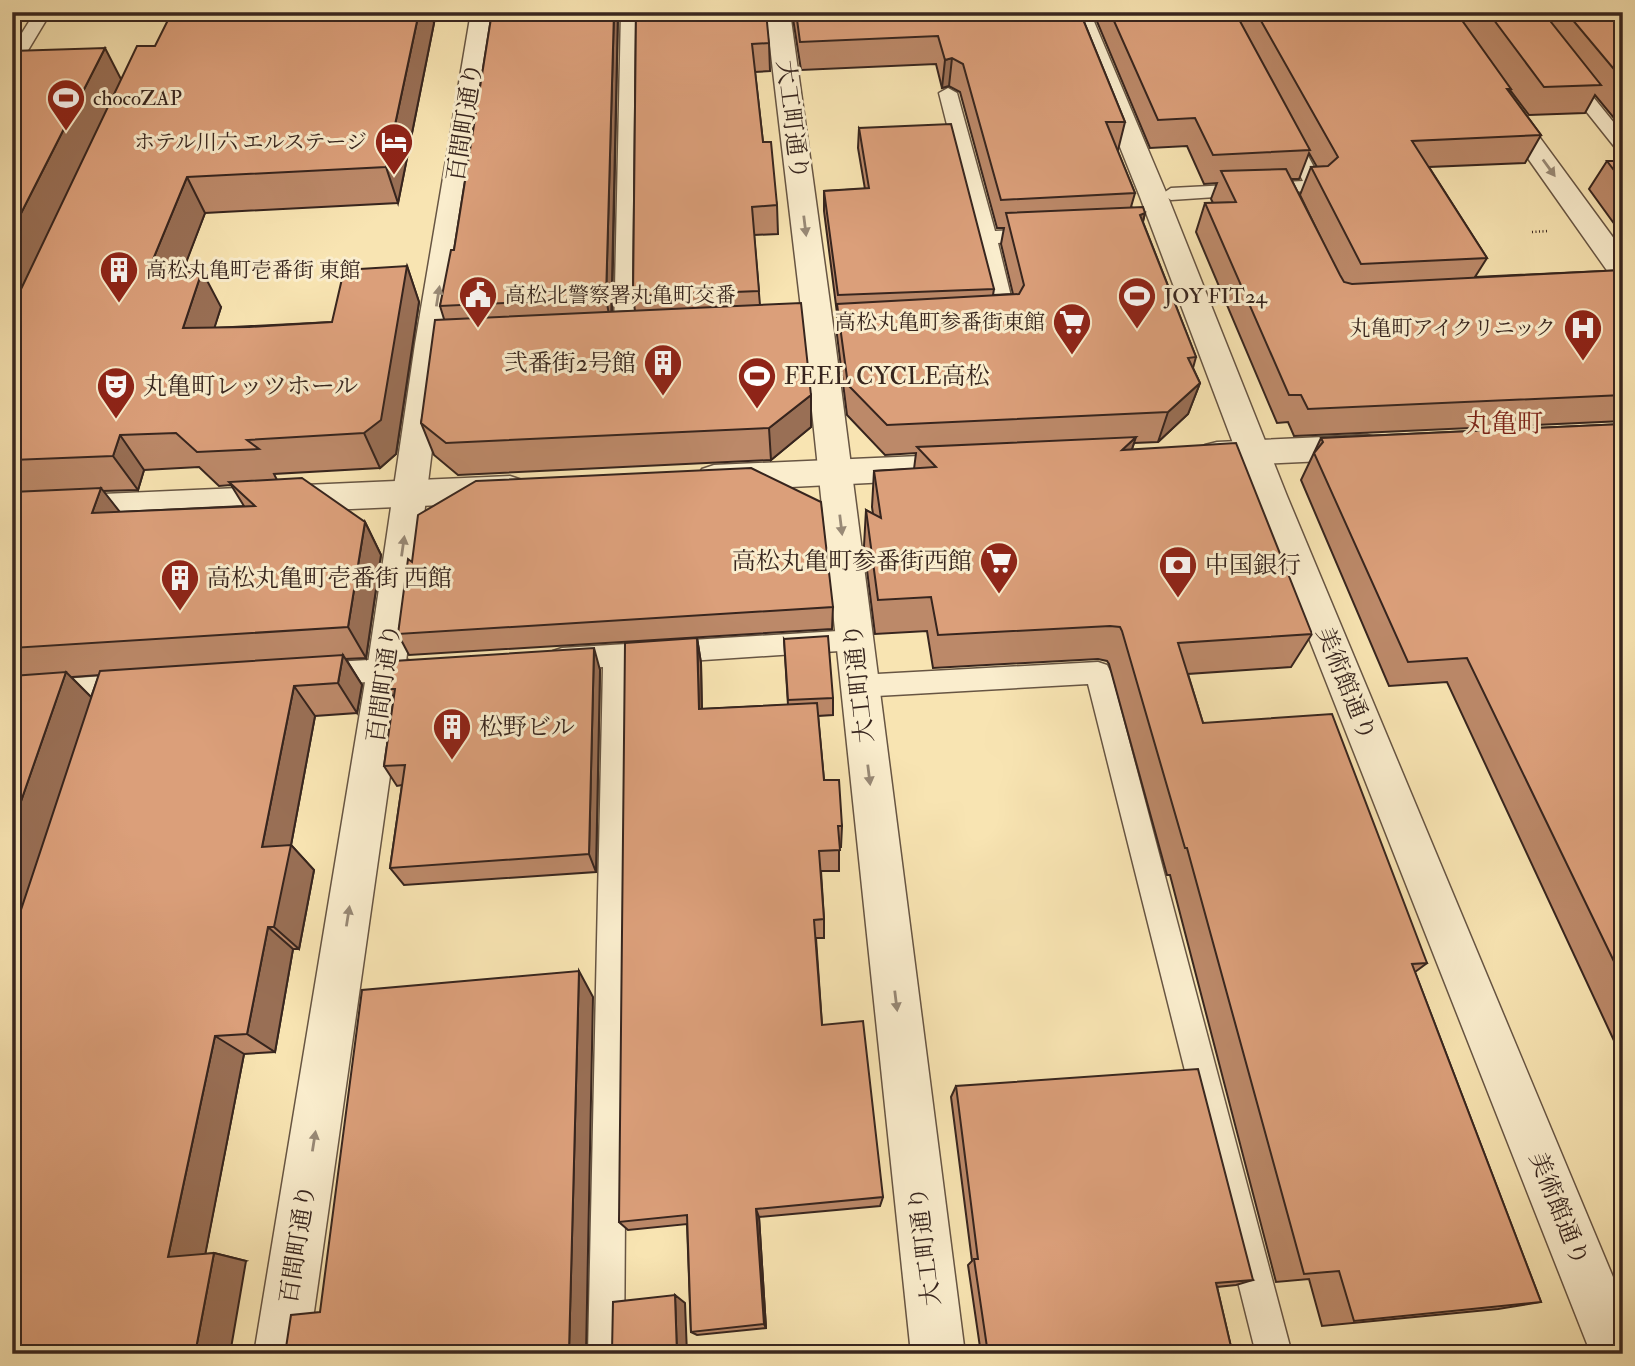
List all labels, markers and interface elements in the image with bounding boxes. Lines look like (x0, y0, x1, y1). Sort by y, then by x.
street label: 大工町通り (769, 59, 815, 181)
street label: 百間町通り (440, 60, 490, 184)
sports icon: chocoZAP (45, 77, 87, 132)
place label: chocoZAP (93, 85, 182, 112)
hotel icon: ホテル川六 エルステージ (373, 121, 415, 176)
place label: ホテル川六 エルステージ (134, 129, 367, 156)
one-way arrow (1542, 159, 1556, 177)
one-way arrow (800, 215, 811, 237)
building icon: 高松丸亀町壱番街 東館 (98, 249, 140, 304)
place label: 高松丸亀町壱番街 東館 (146, 257, 360, 284)
public building icon: 高松北警察署丸亀町交番 (457, 274, 499, 329)
sports icon: JOY FIT24 (1116, 275, 1158, 330)
place label: 高松北警察署丸亀町交番 (505, 282, 736, 309)
place label: JOY FIT24 (1163, 283, 1269, 310)
one-way arrow (433, 285, 444, 307)
supermarket icon: 高松丸亀町参番街東館 (1051, 301, 1093, 356)
hospital icon: 丸亀町アイクリニック (1562, 307, 1604, 362)
place label: 高松丸亀町参番街東館 (835, 309, 1045, 336)
place label: 丸亀町アイクリニック (1350, 315, 1556, 342)
building icon: 弐番街2号館 (642, 342, 684, 397)
place label: 弐番街2号館 (504, 348, 636, 379)
sports icon: FEEL CYCLE高松 (736, 355, 778, 410)
place label: FEEL CYCLE高松 (784, 361, 990, 392)
theatre icon: 丸亀町レッツホール (95, 365, 137, 420)
place label: 丸亀町レッツホール (143, 371, 358, 402)
district label: 丸亀町 (1465, 408, 1543, 440)
one-way arrow (835, 514, 846, 536)
one-way arrow (398, 535, 409, 557)
supermarket icon: 高松丸亀町参番街西館 (978, 540, 1020, 595)
bank icon: 中国銀行 (1157, 544, 1199, 599)
place label: 高松丸亀町参番街西館 (732, 546, 972, 577)
place label: 中国銀行 (1205, 550, 1301, 581)
building icon: 高松丸亀町壱番街 西館 (159, 557, 201, 612)
place label: 高松丸亀町壱番街 西館 (207, 563, 452, 594)
street label: 百間町通り (360, 621, 408, 745)
street label: 大工町通り (837, 622, 881, 744)
street label: 美術館通り (1309, 623, 1383, 745)
building icon: 松野ビル (431, 706, 473, 761)
place label: 松野ビル (479, 712, 575, 743)
one-way arrow (863, 764, 874, 786)
one-way arrow (343, 905, 354, 927)
one-way arrow (890, 990, 901, 1012)
one-way arrow (309, 1130, 320, 1152)
street label: 美術館通り (1522, 1148, 1596, 1270)
street label: 百間町通り (273, 1182, 323, 1306)
street label: 大工町通り (902, 1185, 948, 1307)

